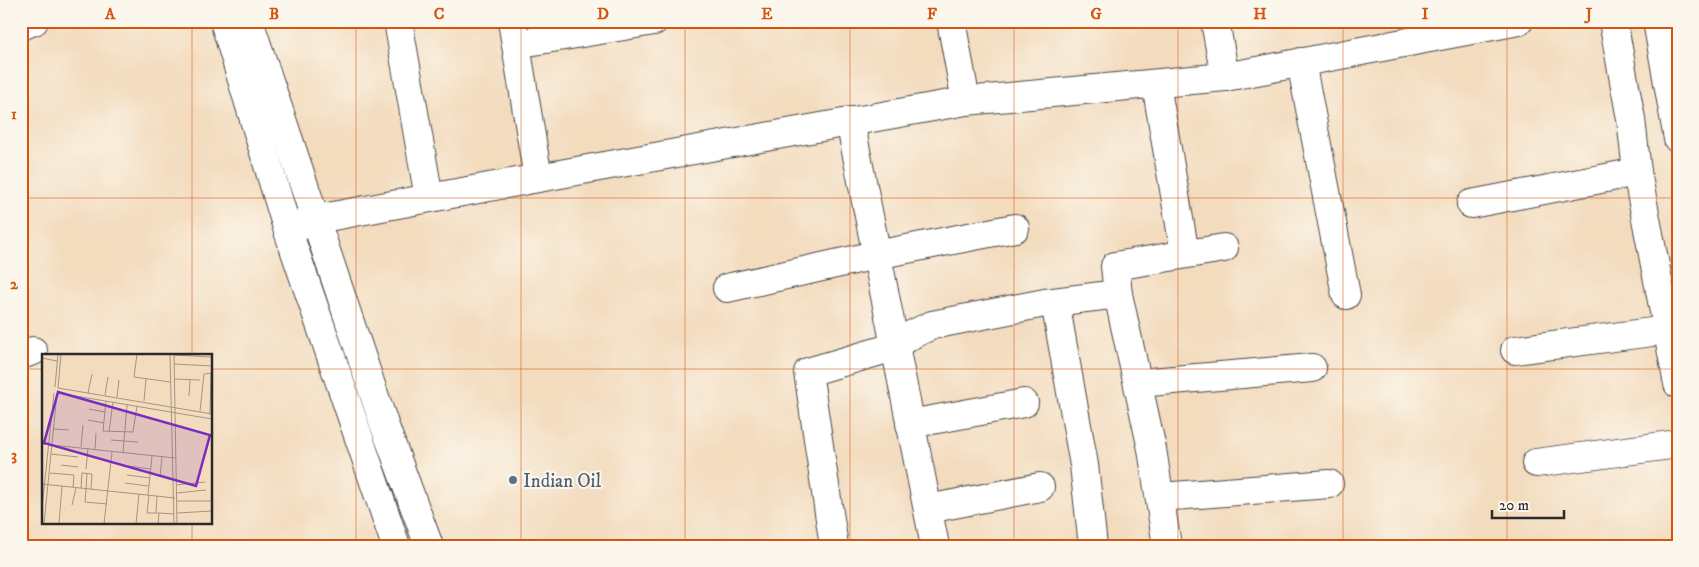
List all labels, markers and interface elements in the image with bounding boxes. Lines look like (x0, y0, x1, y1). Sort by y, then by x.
text: A (104, 4, 116, 24)
text: B (269, 4, 279, 24)
text: C (434, 4, 444, 24)
text: D (597, 4, 609, 24)
text: E (761, 4, 773, 24)
text: F (927, 4, 937, 24)
text: G (1090, 4, 1102, 24)
text: H (1253, 4, 1267, 24)
text: I (1422, 4, 1429, 24)
text: J (1584, 4, 1593, 24)
text: 1 (11, 104, 17, 124)
text: 2 (10, 274, 19, 294)
inset map (42, 354, 212, 524)
text: 3 (11, 445, 17, 465)
place label: Indian Oil (523, 470, 602, 493)
marker: Indian Oil (507, 474, 519, 486)
scale bar (1492, 487, 1564, 519)
text: 20 m (1499, 496, 1529, 515)

